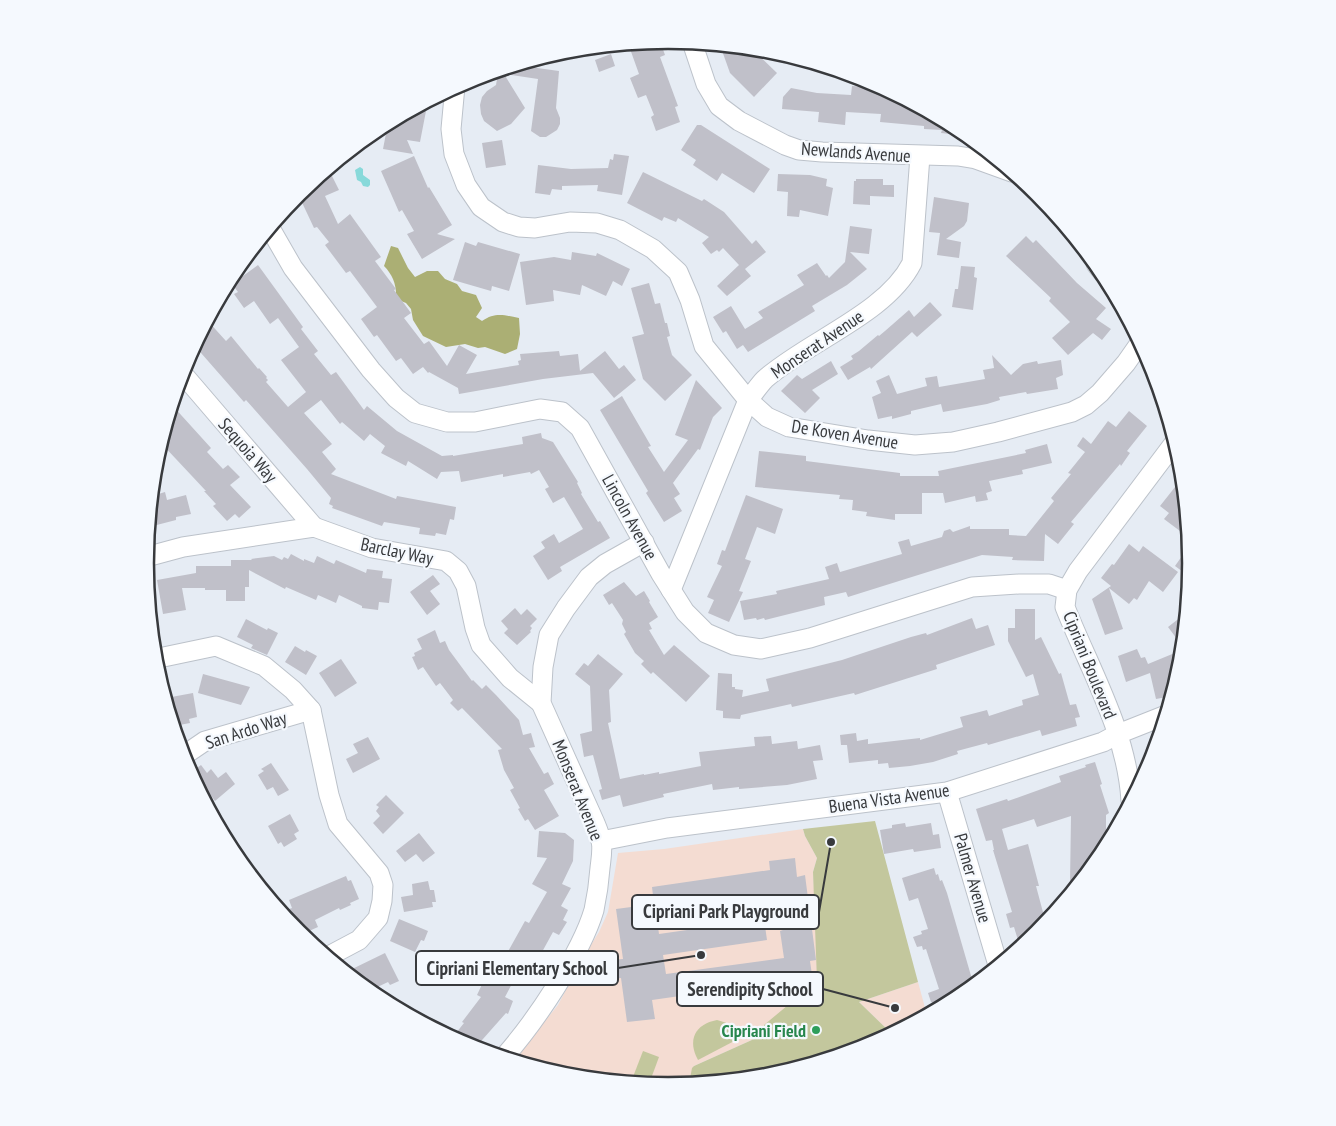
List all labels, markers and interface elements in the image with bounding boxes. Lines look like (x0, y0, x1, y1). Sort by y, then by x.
street label: Newlands Avenue (801, 137, 911, 167)
street label: Monserat Avenue (766, 305, 868, 383)
street label: Sequoia Way (214, 413, 283, 487)
street label: De Koven Avenue (790, 414, 900, 454)
street label: Lincoln Avenue (597, 470, 663, 564)
street label: Barclay Way (359, 532, 436, 570)
street label: Cipriani Boulevard (1058, 608, 1122, 722)
street label: San Ardo Way (202, 706, 290, 754)
street label: Monserat Avenue (547, 736, 609, 844)
street label: Buena Vista Avenue (827, 778, 951, 818)
street label: Palmer Avenue (949, 831, 997, 925)
callout: Cipriani Park Playground (632, 895, 819, 929)
text: Cipriani Park Playground (643, 899, 809, 923)
callout: Cipriani Elementary School (416, 951, 618, 985)
text: Cipriani Elementary School (427, 956, 608, 980)
callout: Serendipity School (677, 972, 823, 1006)
text: Serendipity School (687, 977, 813, 1001)
place label: Cipriani Field (721, 1019, 806, 1042)
marker: Cipriani Field (810, 1024, 822, 1036)

